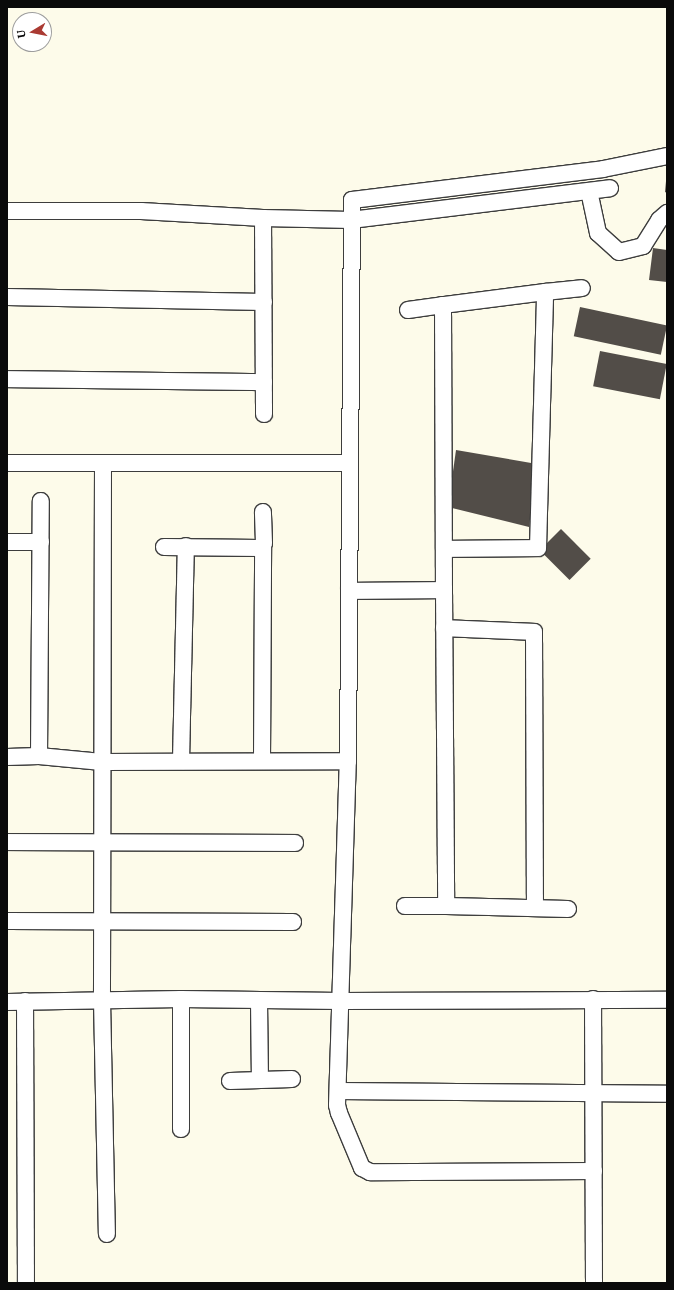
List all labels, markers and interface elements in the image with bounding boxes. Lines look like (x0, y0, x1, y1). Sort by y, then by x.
north arrow (12, 12, 52, 52)
text: U (14, 29, 29, 39)

